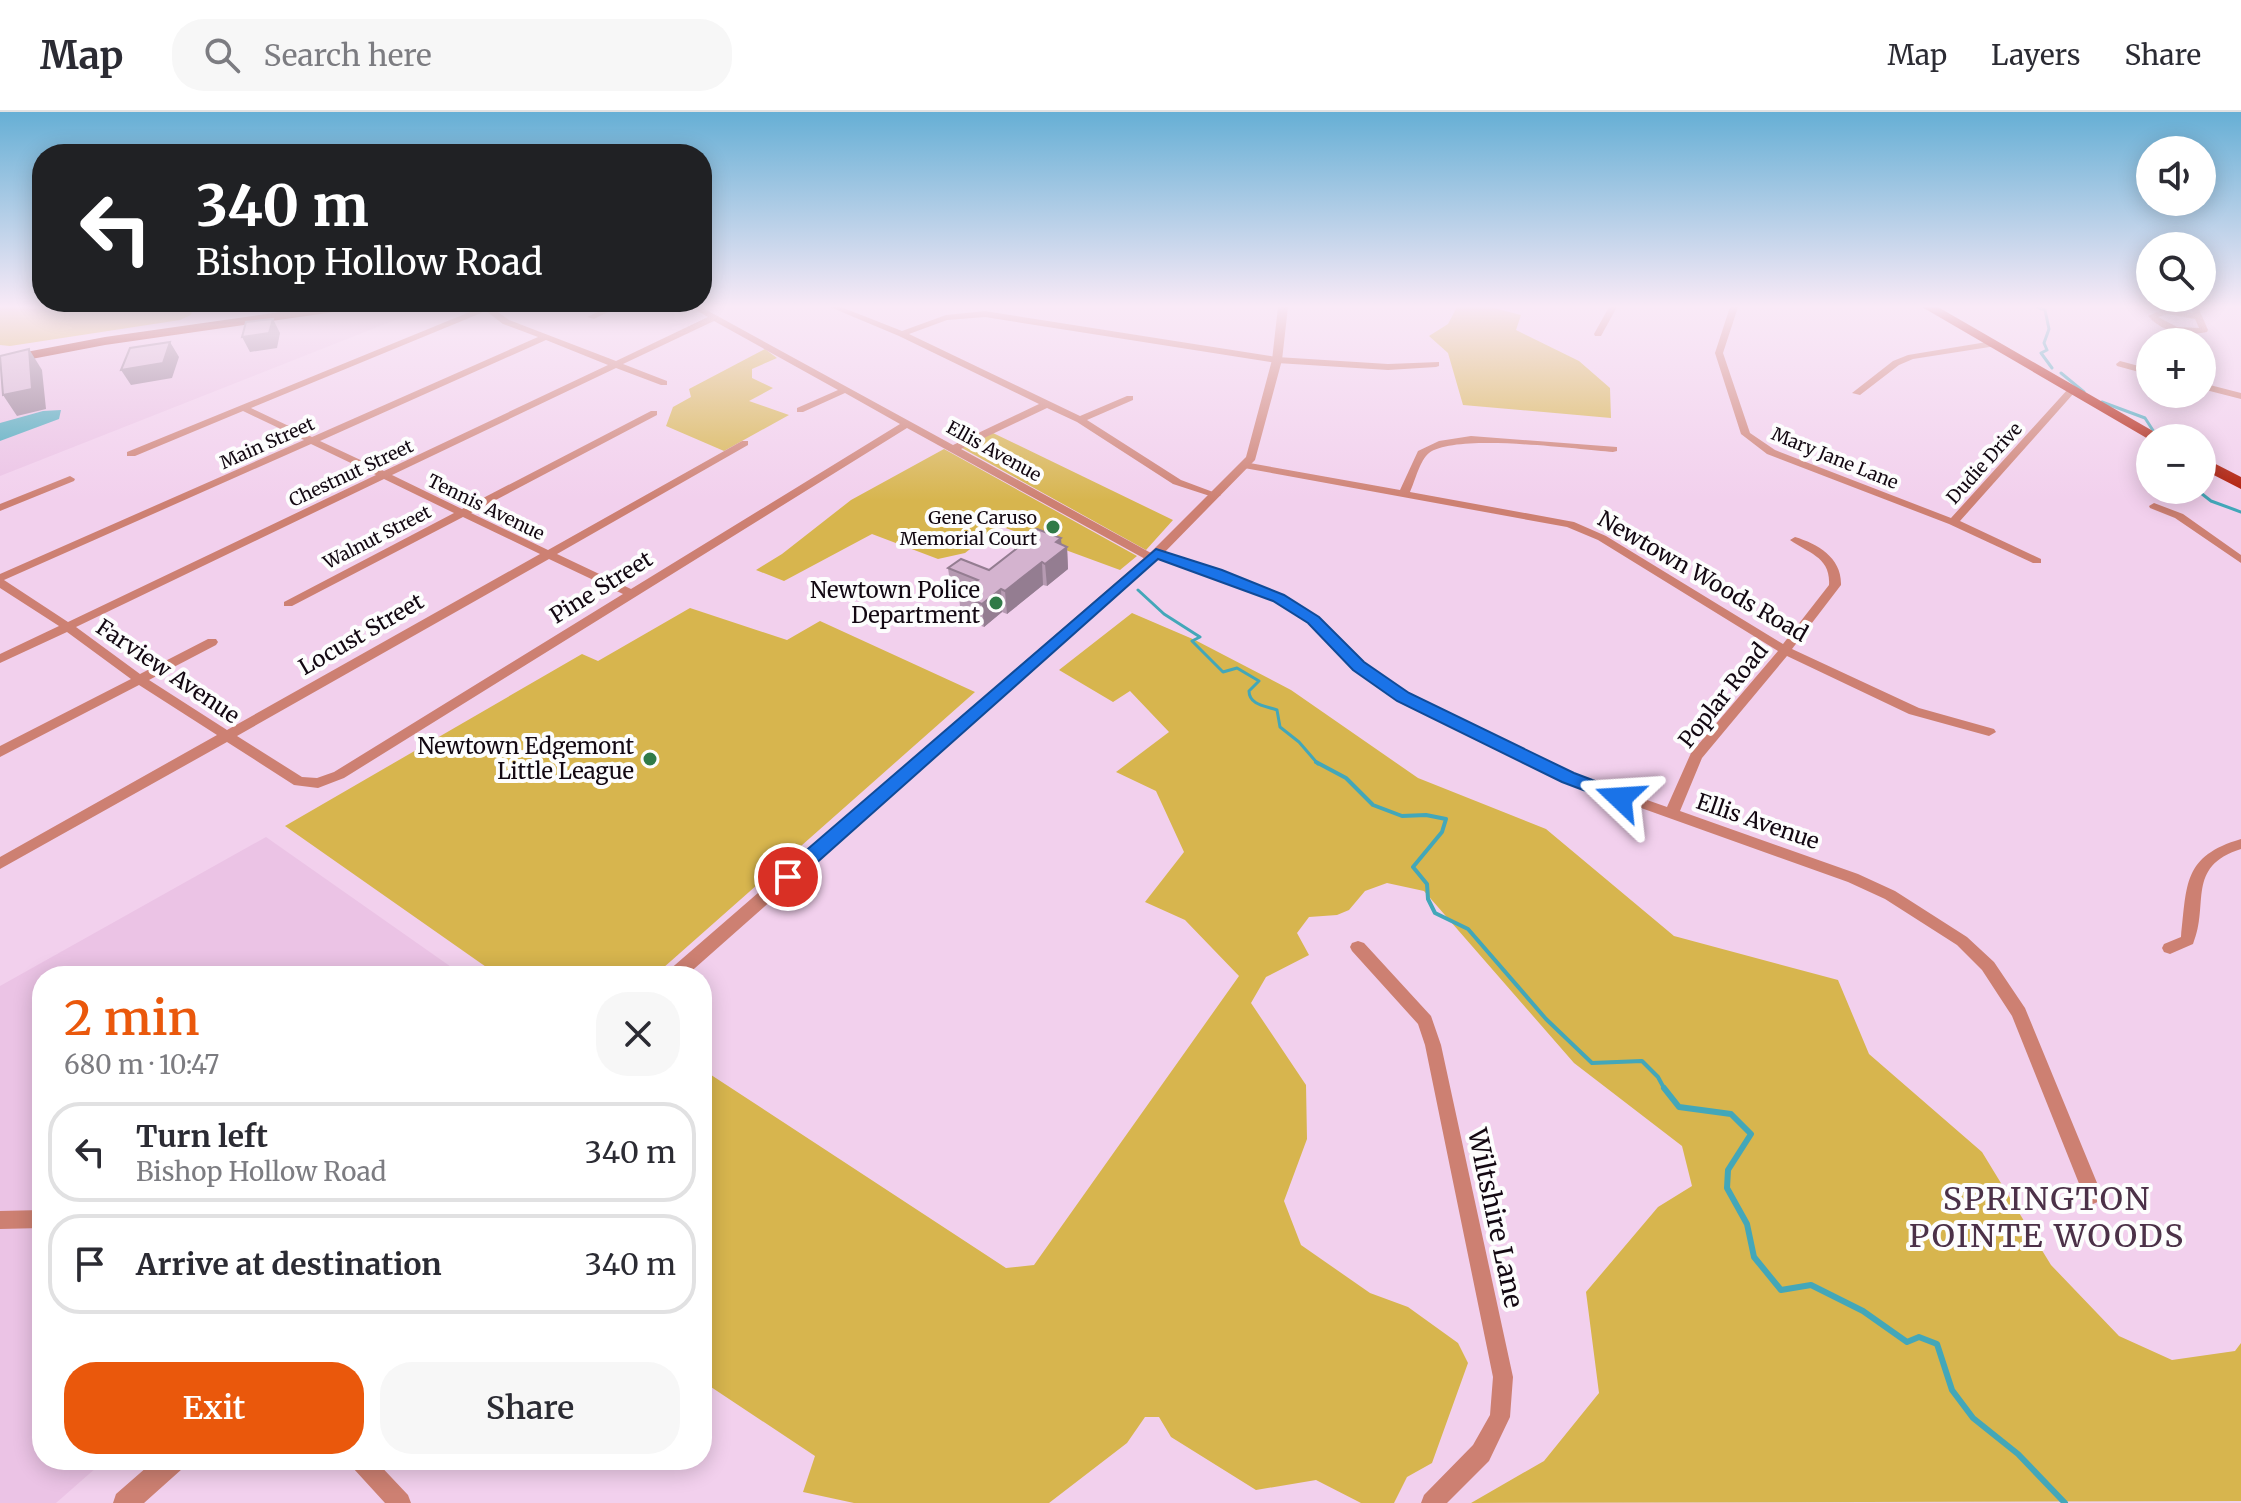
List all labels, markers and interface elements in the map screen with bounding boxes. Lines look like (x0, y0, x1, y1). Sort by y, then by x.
search box (172, 19, 732, 91)
text: Map (40, 32, 124, 79)
icon: search (200, 33, 244, 77)
text: Search here (264, 36, 432, 74)
text: Map (1887, 37, 1947, 73)
text: Layers (1991, 37, 2080, 73)
text: Share (2124, 37, 2201, 73)
map controls (2136, 136, 2216, 504)
button: sound (2136, 136, 2216, 216)
text: 340 m (196, 171, 369, 241)
icon: left (64, 176, 168, 280)
button: search (2136, 232, 2216, 312)
text: Bishop Hollow Road (196, 240, 543, 285)
button: + (2136, 328, 2216, 408)
street label: Main Street (216, 412, 318, 474)
street label: Ellis Avenue (943, 416, 1045, 486)
street label: Dudie Drive (1941, 417, 2027, 509)
street label: Mary Jane Lane (1768, 422, 1902, 494)
button: − (2136, 424, 2216, 504)
street label: Chestnut Street (285, 434, 417, 512)
street label: Tennis Avenue (424, 469, 548, 545)
street label: Walnut Street (318, 500, 435, 574)
street label: Newtown Woods Road (1593, 504, 1813, 648)
place label: Gene Caruso Memorial Court (900, 506, 1037, 550)
marker: Gene Caruso Memorial Court (1044, 518, 1062, 536)
street label: Pine Street (545, 544, 658, 629)
place label: Newtown Police Department (810, 576, 980, 629)
street label: Locust Street (294, 587, 429, 681)
marker: Newtown Police Department (987, 594, 1005, 612)
street label: Farview Avenue (91, 613, 245, 729)
street label: Poplar Road (1672, 637, 1774, 753)
place label: Newtown Edgemont Little League (417, 732, 634, 785)
marker: Newtown Edgemont Little League (641, 750, 659, 768)
position arrow (1578, 756, 1662, 840)
street label: Ellis Avenue (1693, 787, 1823, 855)
pin (754, 843, 822, 911)
icon: arrive (766, 855, 810, 899)
text: 2 min (64, 988, 200, 1048)
button: close (596, 992, 680, 1076)
text: 680 m · 10:47 (64, 1048, 219, 1081)
text: Turn left (136, 1117, 268, 1155)
street label: Wiltshire Lane (1461, 1124, 1531, 1311)
icon: left (68, 1130, 112, 1174)
text: 340 m (585, 1133, 676, 1171)
text: Bishop Hollow Road (136, 1155, 386, 1188)
district label: SPRINGTON POINTE WOODS (1909, 1179, 2185, 1256)
icon: arrive (68, 1242, 112, 1286)
text: Arrive at destination (136, 1245, 442, 1283)
text: 340 m (585, 1245, 676, 1283)
button: Exit (64, 1362, 364, 1454)
button: Share (380, 1362, 680, 1454)

